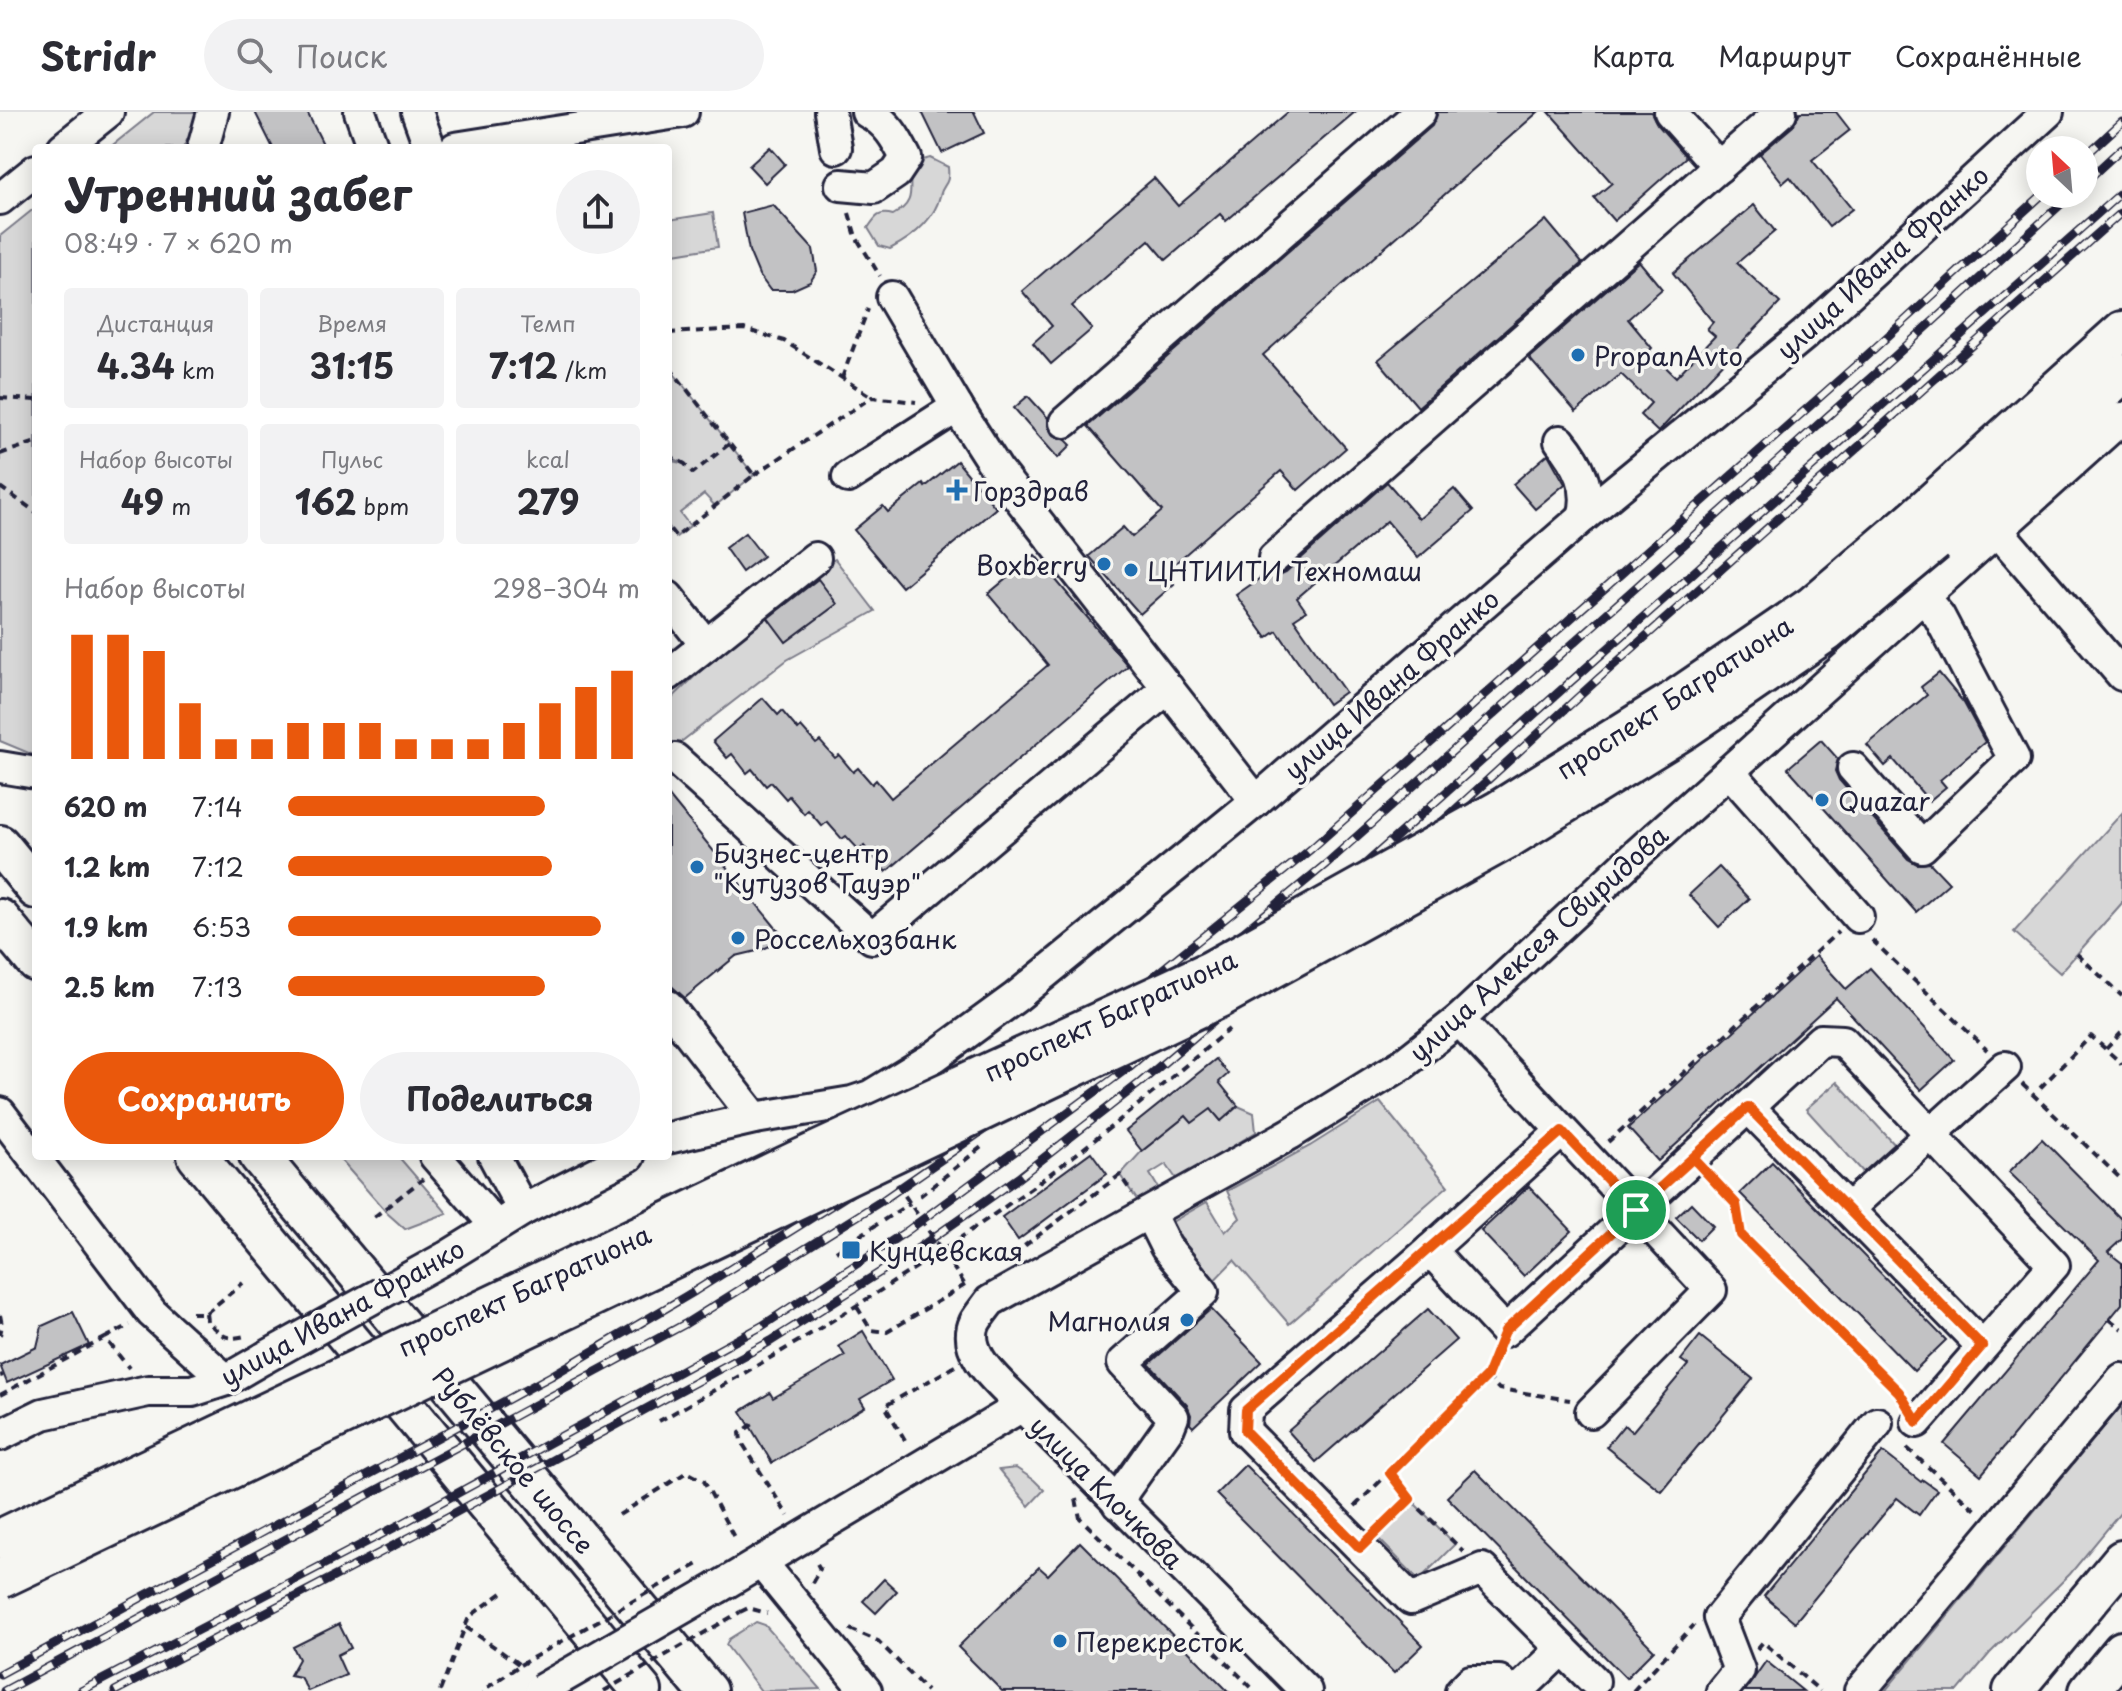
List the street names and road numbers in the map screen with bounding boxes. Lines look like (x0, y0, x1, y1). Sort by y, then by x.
street label: улица Ивана Франко (1767, 156, 1997, 368)
street label: улица Ивана Франко (1275, 579, 1507, 789)
street label: проспект Багратиона (1548, 605, 1801, 788)
street label: улица Алексея Свиридова (1400, 815, 1677, 1070)
street label: проспект Багратиона (977, 939, 1244, 1091)
street label: проспект Багратиона (391, 1214, 658, 1366)
street label: улица Ивана Франко (213, 1229, 471, 1395)
street label: Рублёвское шоссе (424, 1358, 604, 1562)
street label: улица Клочкова (1021, 1406, 1193, 1578)

